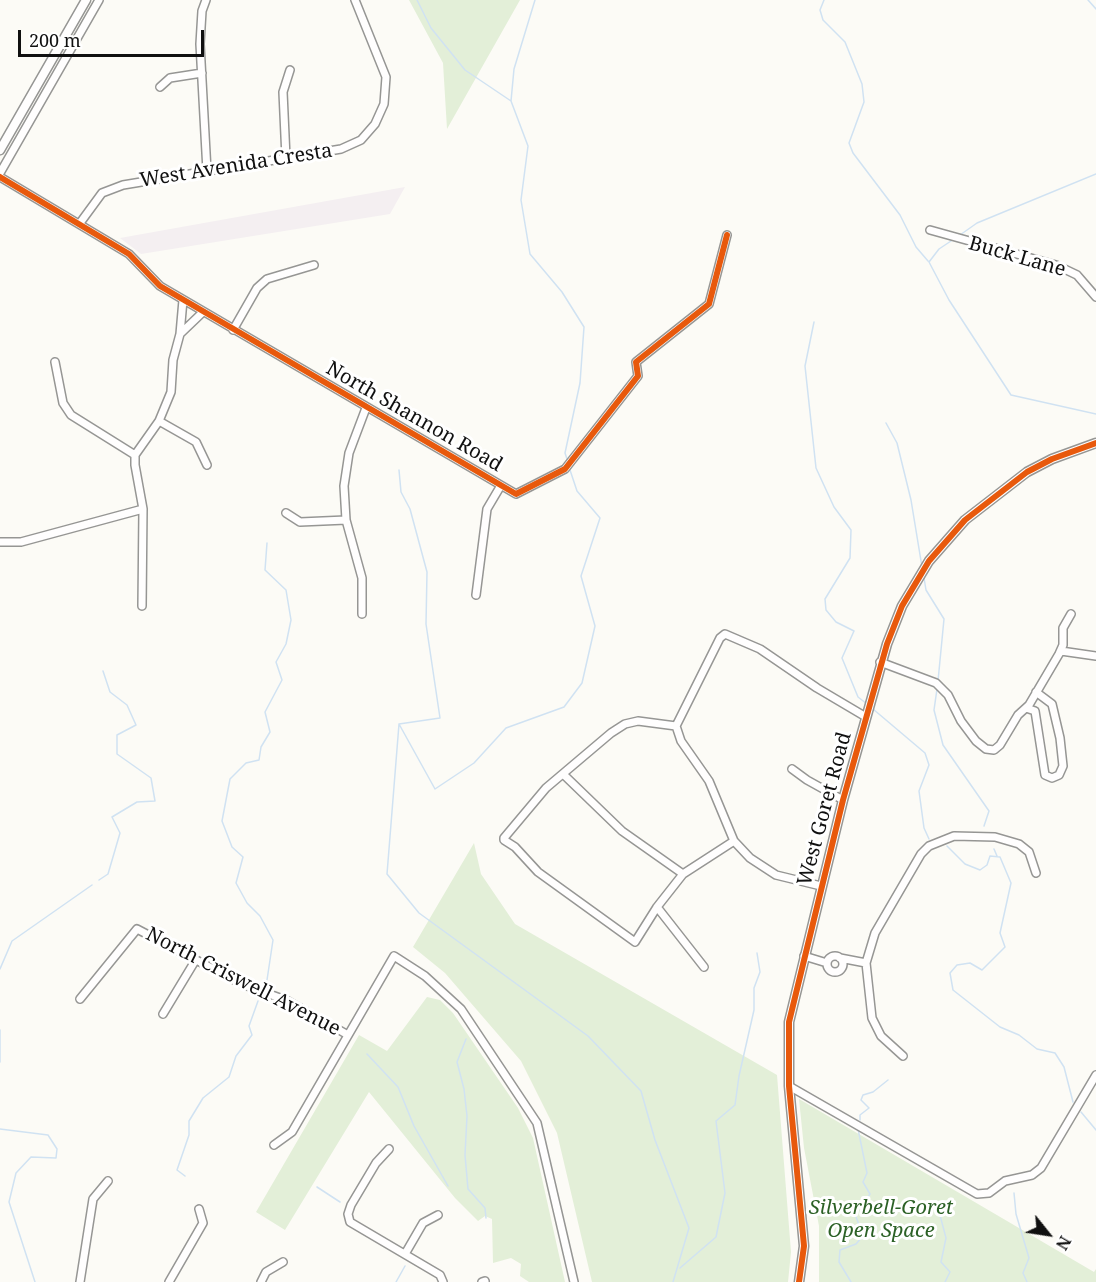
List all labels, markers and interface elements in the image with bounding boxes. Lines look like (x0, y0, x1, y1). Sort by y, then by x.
scale bar (21, 18, 207, 56)
text: 200 m (29, 28, 81, 52)
street label: West Avenida Cresta (138, 139, 334, 193)
street label: Buck Lane (966, 232, 1068, 282)
street label: North Shannon Road (322, 357, 506, 477)
street label: West Goret Road (793, 730, 857, 888)
street label: North Criswell Avenue (142, 922, 344, 1042)
park label: Silverbell-Goret Open Space (809, 1196, 953, 1243)
north arrow (1018, 1204, 1078, 1264)
text: N (1051, 1232, 1076, 1254)

